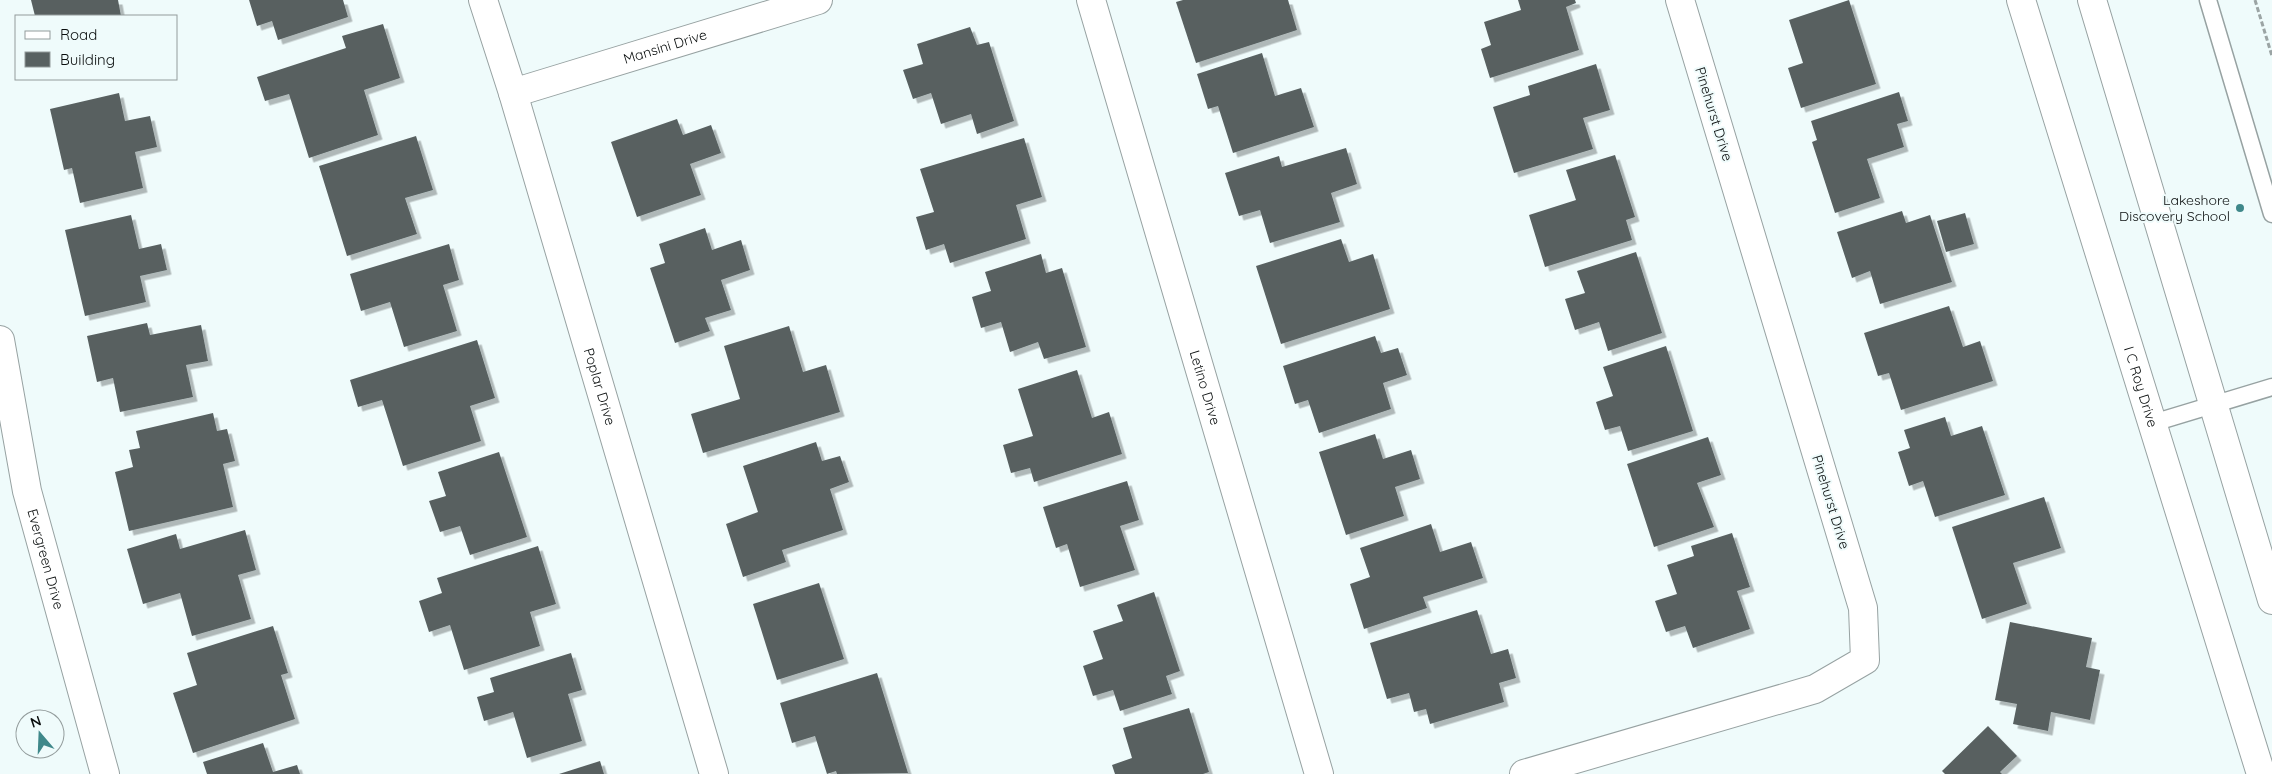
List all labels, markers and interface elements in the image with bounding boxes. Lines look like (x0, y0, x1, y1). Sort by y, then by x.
legend (15, 15, 178, 80)
text: Road (60, 25, 97, 44)
street label: Mansini Drive (621, 25, 709, 68)
text: Building (60, 50, 115, 69)
street label: Pinehurst Drive (1691, 65, 1737, 163)
place label: Lakeshore Discovery School (2119, 191, 2230, 225)
marker: Lakeshore Discovery School (2234, 202, 2246, 214)
street label: I C Roy Drive (2120, 344, 2162, 429)
street label: Poplar Drive (580, 346, 620, 428)
street label: Letino Drive (1186, 348, 1225, 427)
street label: Pinehurst Drive (1808, 453, 1854, 551)
street label: Evergreen Drive (23, 507, 68, 611)
north arrow (15, 709, 65, 759)
text: N (28, 712, 44, 732)

